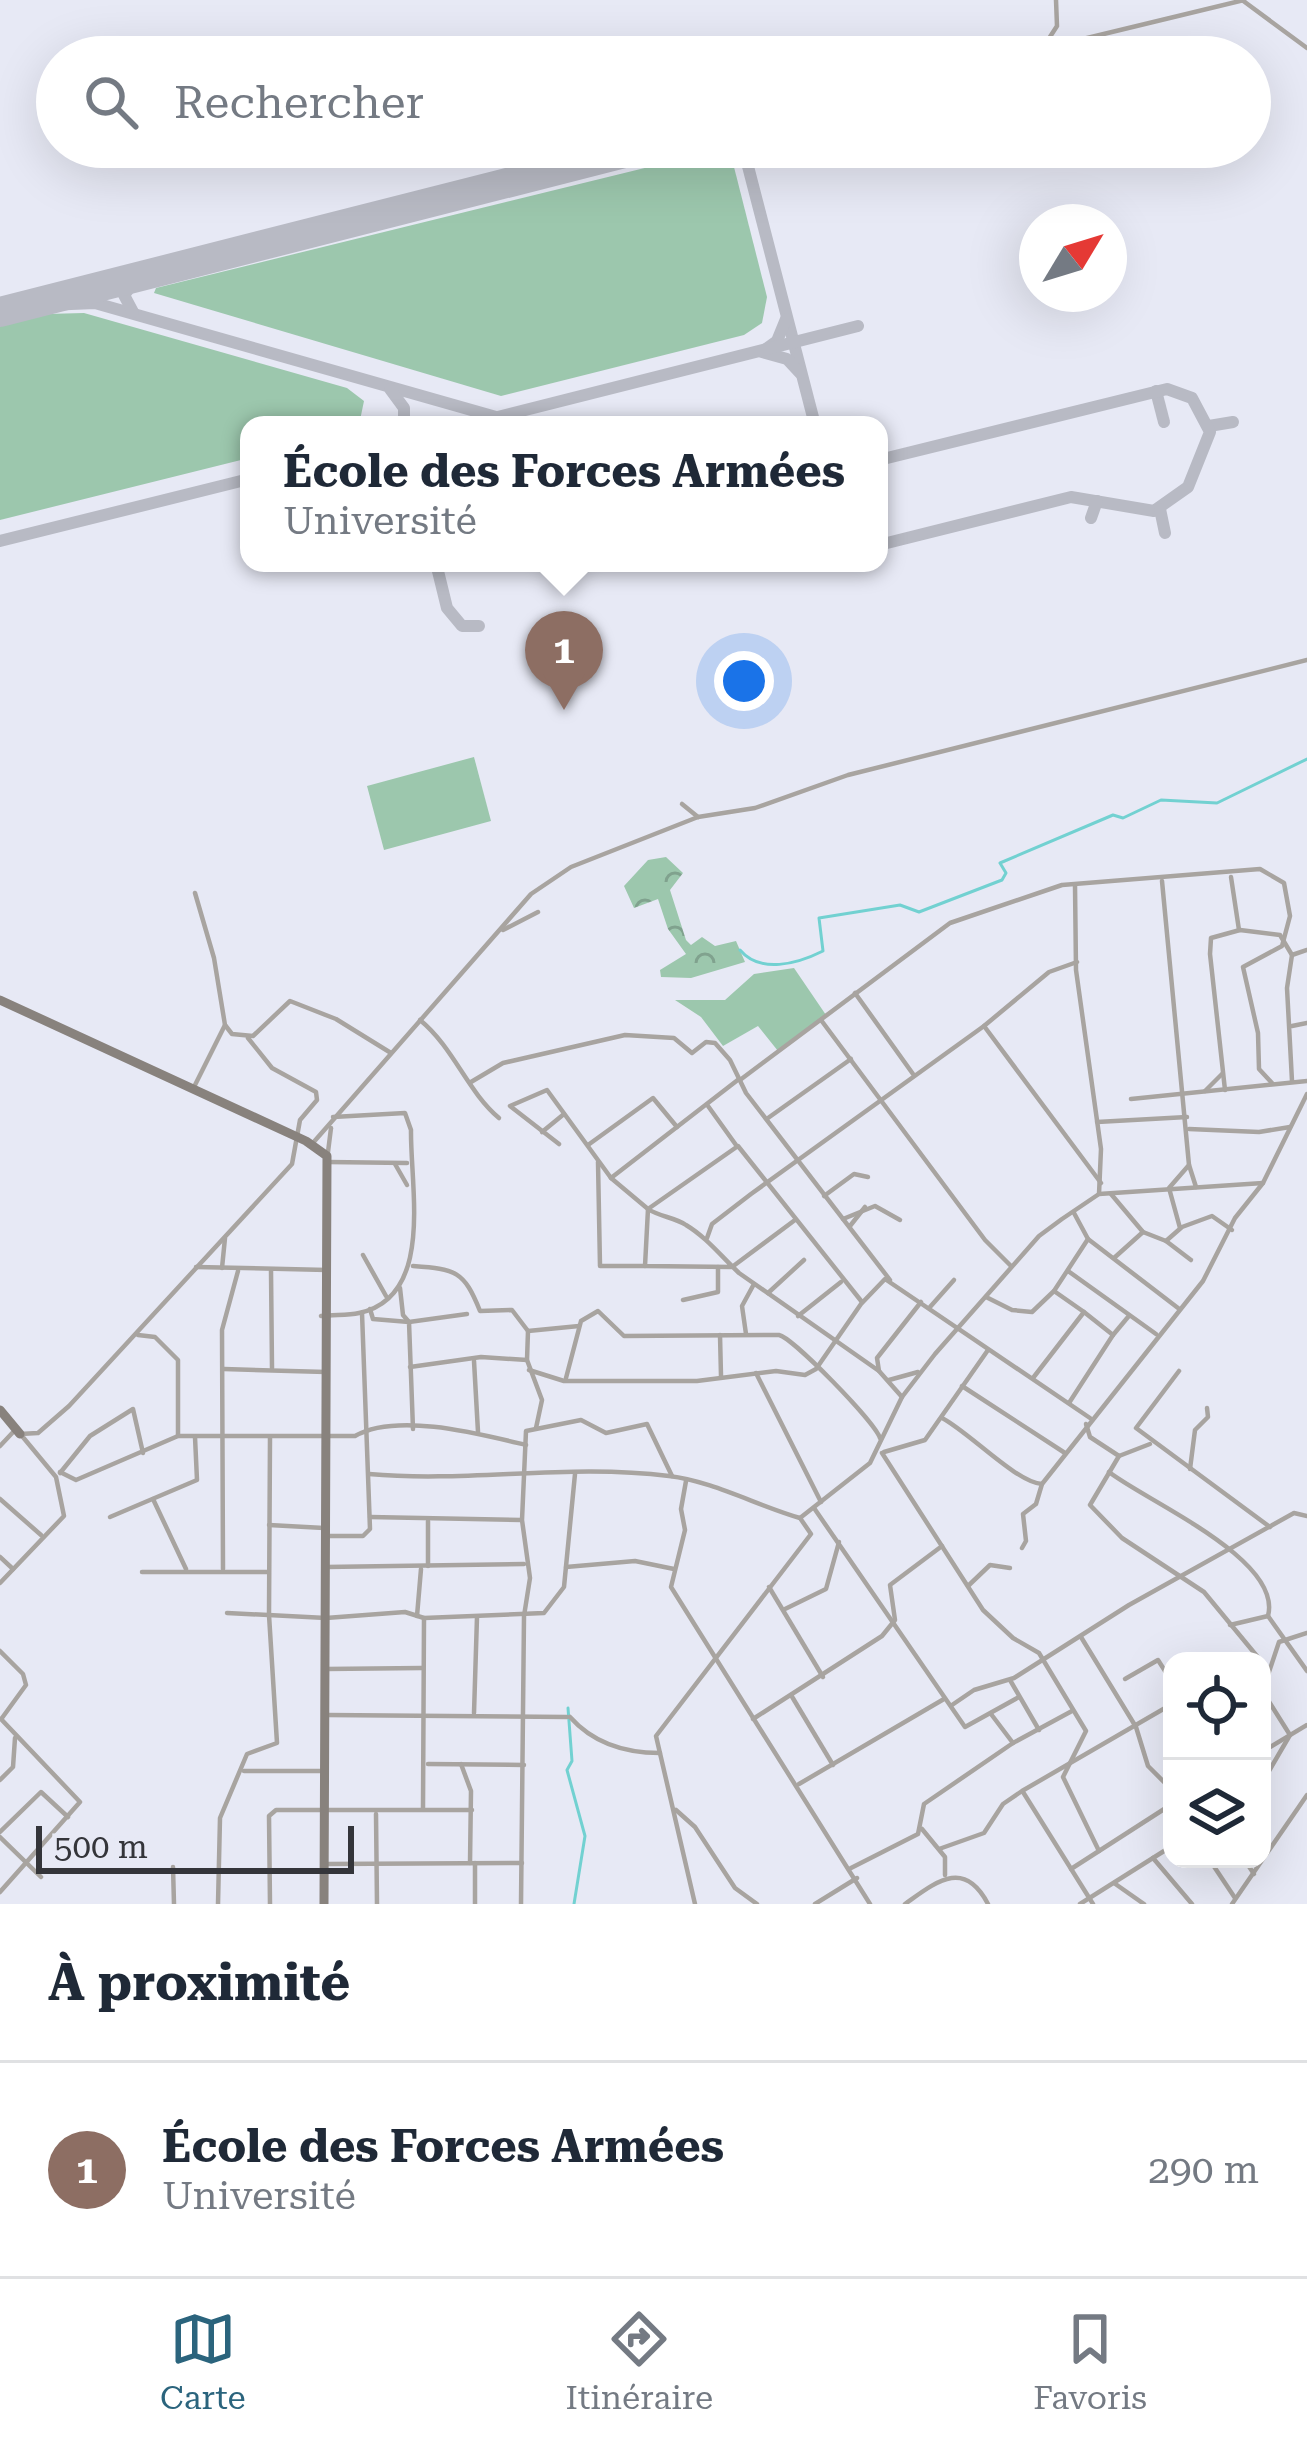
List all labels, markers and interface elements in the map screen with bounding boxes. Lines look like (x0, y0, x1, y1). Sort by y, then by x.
search box (36, 36, 1271, 168)
icon: search (78, 69, 144, 135)
text: Rechercher (174, 76, 424, 129)
north arrow (1019, 204, 1127, 312)
popup (240, 416, 888, 572)
text: École des Forces Armées (283, 445, 845, 498)
text: Université (283, 498, 477, 544)
pin: 1 (525, 611, 603, 710)
your location (714, 651, 774, 711)
map controls (1163, 1652, 1271, 1868)
button: locate (1163, 1652, 1271, 1760)
button: layers (1163, 1760, 1271, 1868)
scale bar (36, 1820, 354, 1873)
text: 500 m (54, 1827, 148, 1866)
text: À proximité (48, 1953, 350, 2012)
text: École des Forces Armées (162, 2120, 724, 2173)
text: 1 (76, 2147, 98, 2193)
text: 290 m (1148, 2147, 1259, 2193)
text: Université (162, 2173, 356, 2219)
tab: Carte (160, 2306, 246, 2417)
tab: Itinéraire (566, 2306, 713, 2417)
tab: Favoris (1033, 2306, 1147, 2417)

